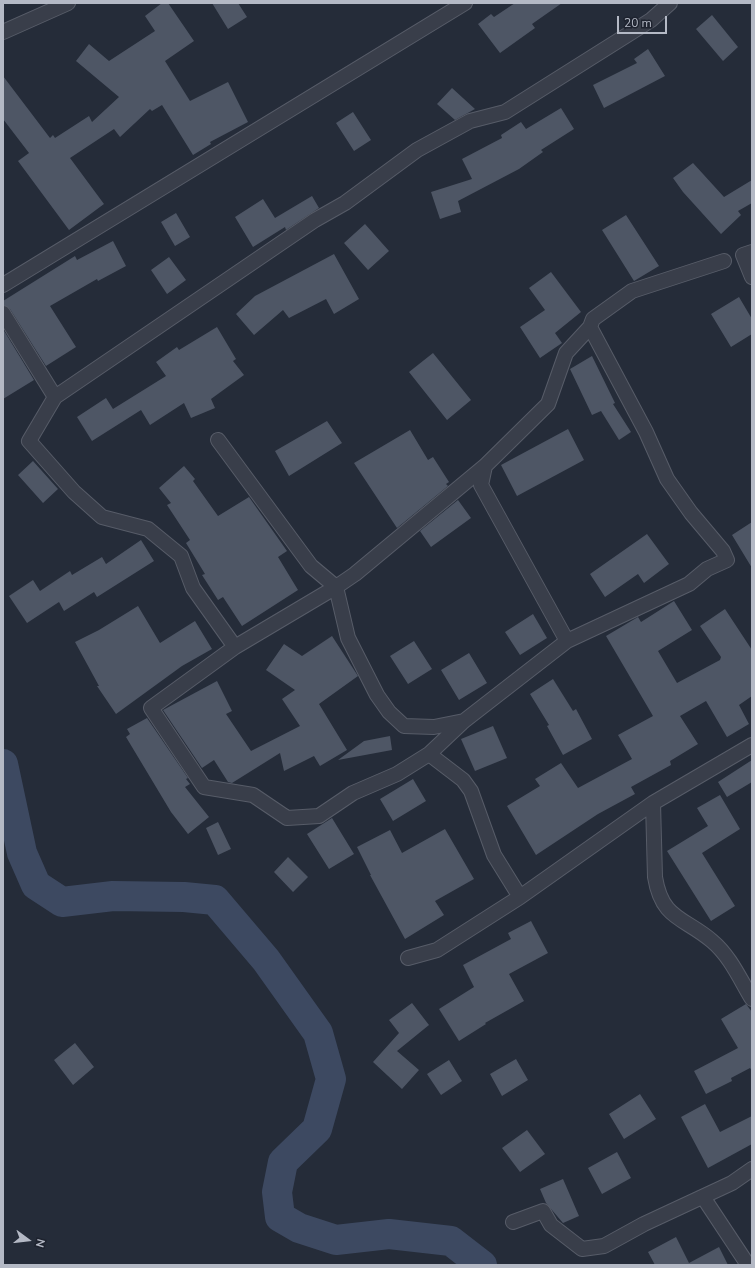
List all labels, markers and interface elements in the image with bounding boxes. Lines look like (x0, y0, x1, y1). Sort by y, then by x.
scale bar (619, 8, 669, 34)
text: 20 m (624, 15, 652, 31)
north arrow (8, 1220, 48, 1260)
text: N (32, 1237, 48, 1249)

